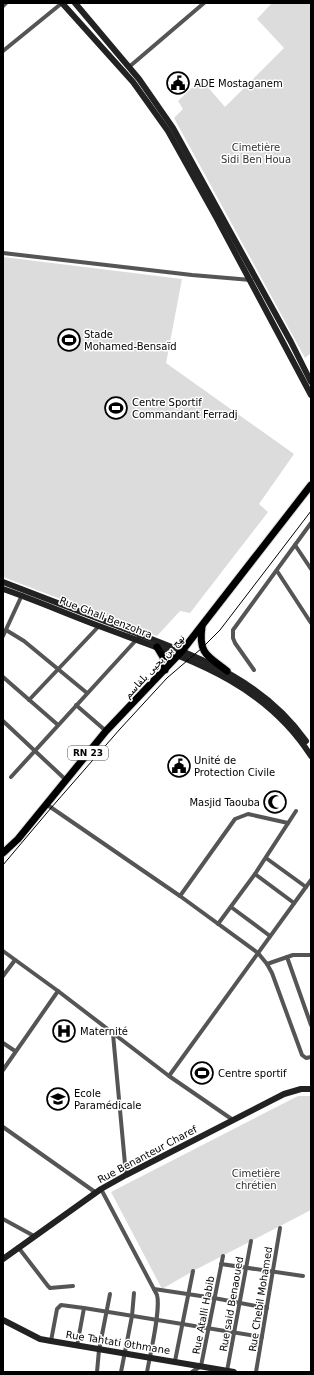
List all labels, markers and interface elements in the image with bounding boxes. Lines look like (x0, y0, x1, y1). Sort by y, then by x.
public building icon: ADE Mostaganem (165, 70, 191, 96)
place label: ADE Mostaganem (194, 78, 283, 89)
park label: Cimetière Sidi Ben Houa (221, 142, 291, 165)
sports icon: Stade Mohamed-Bensaïd (56, 327, 82, 353)
place label: Stade Mohamed-Bensaïd (84, 329, 177, 352)
sports icon: Centre Sportif Commandant Ferradj (103, 395, 129, 421)
place label: Centre Sportif Commandant Ferradj (132, 397, 238, 420)
street label: Rue Ghali Benzohra (58, 595, 154, 640)
street label: نهج بن يحيى بلقاسم (122, 632, 188, 701)
road number: RN 23 (68, 746, 108, 760)
public building icon: Unité de Protection Civile (166, 753, 192, 779)
place label: Unité de Protection Civile (194, 755, 275, 778)
mosque icon: Masjid Taouba (262, 789, 288, 815)
place label: Masjid Taouba (189, 797, 260, 808)
hospital icon: Maternité (51, 1018, 77, 1044)
place label: Maternité (80, 1026, 128, 1037)
sports icon: Centre sportif (189, 1060, 215, 1086)
place label: Centre sportif (218, 1068, 287, 1079)
school or university icon: Ecole Paramédicale (45, 1086, 71, 1112)
place label: Ecole Paramédicale (74, 1088, 142, 1111)
street label: Rue Benanteur Charef (96, 1123, 199, 1185)
park label: Cimetière chrétien (232, 1168, 280, 1191)
street label: Rue Chebil Mohamed (247, 1246, 274, 1352)
street label: Rue said Benaoued (218, 1256, 245, 1352)
street label: Rue Atalli Habib (191, 1275, 216, 1355)
street label: Rue Tahtati Othmane (65, 1329, 171, 1356)

